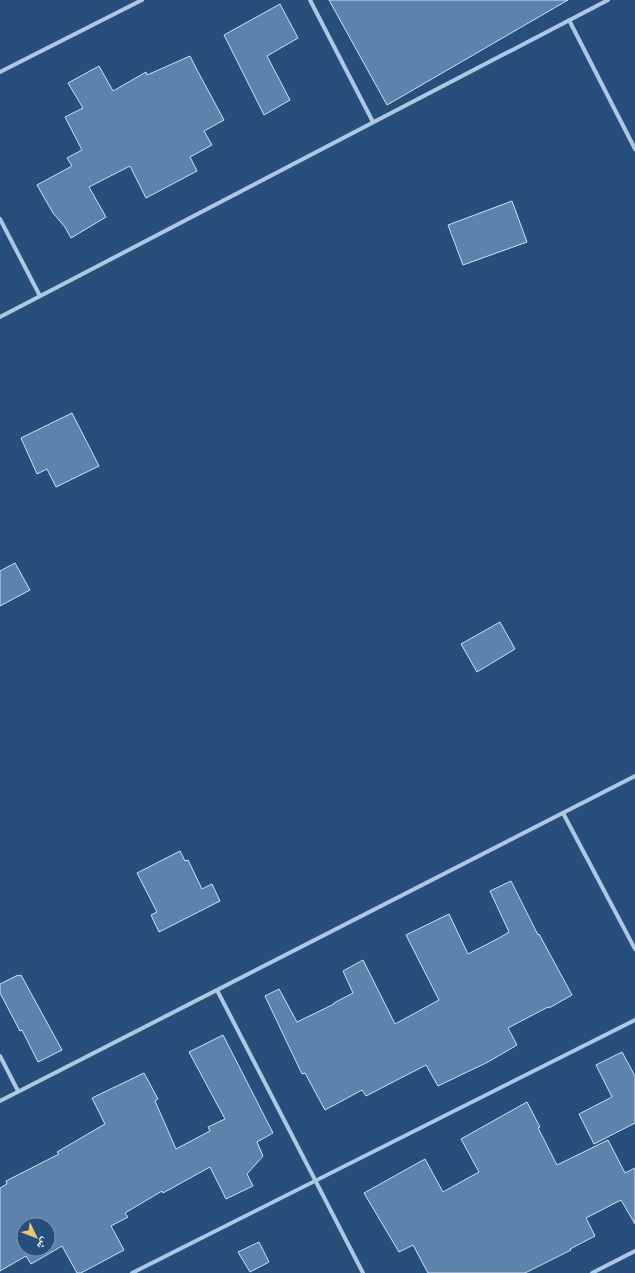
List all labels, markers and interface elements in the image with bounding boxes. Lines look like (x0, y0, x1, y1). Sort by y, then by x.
north arrow (16, 1217, 56, 1257)
text: ش (33, 1234, 52, 1252)

